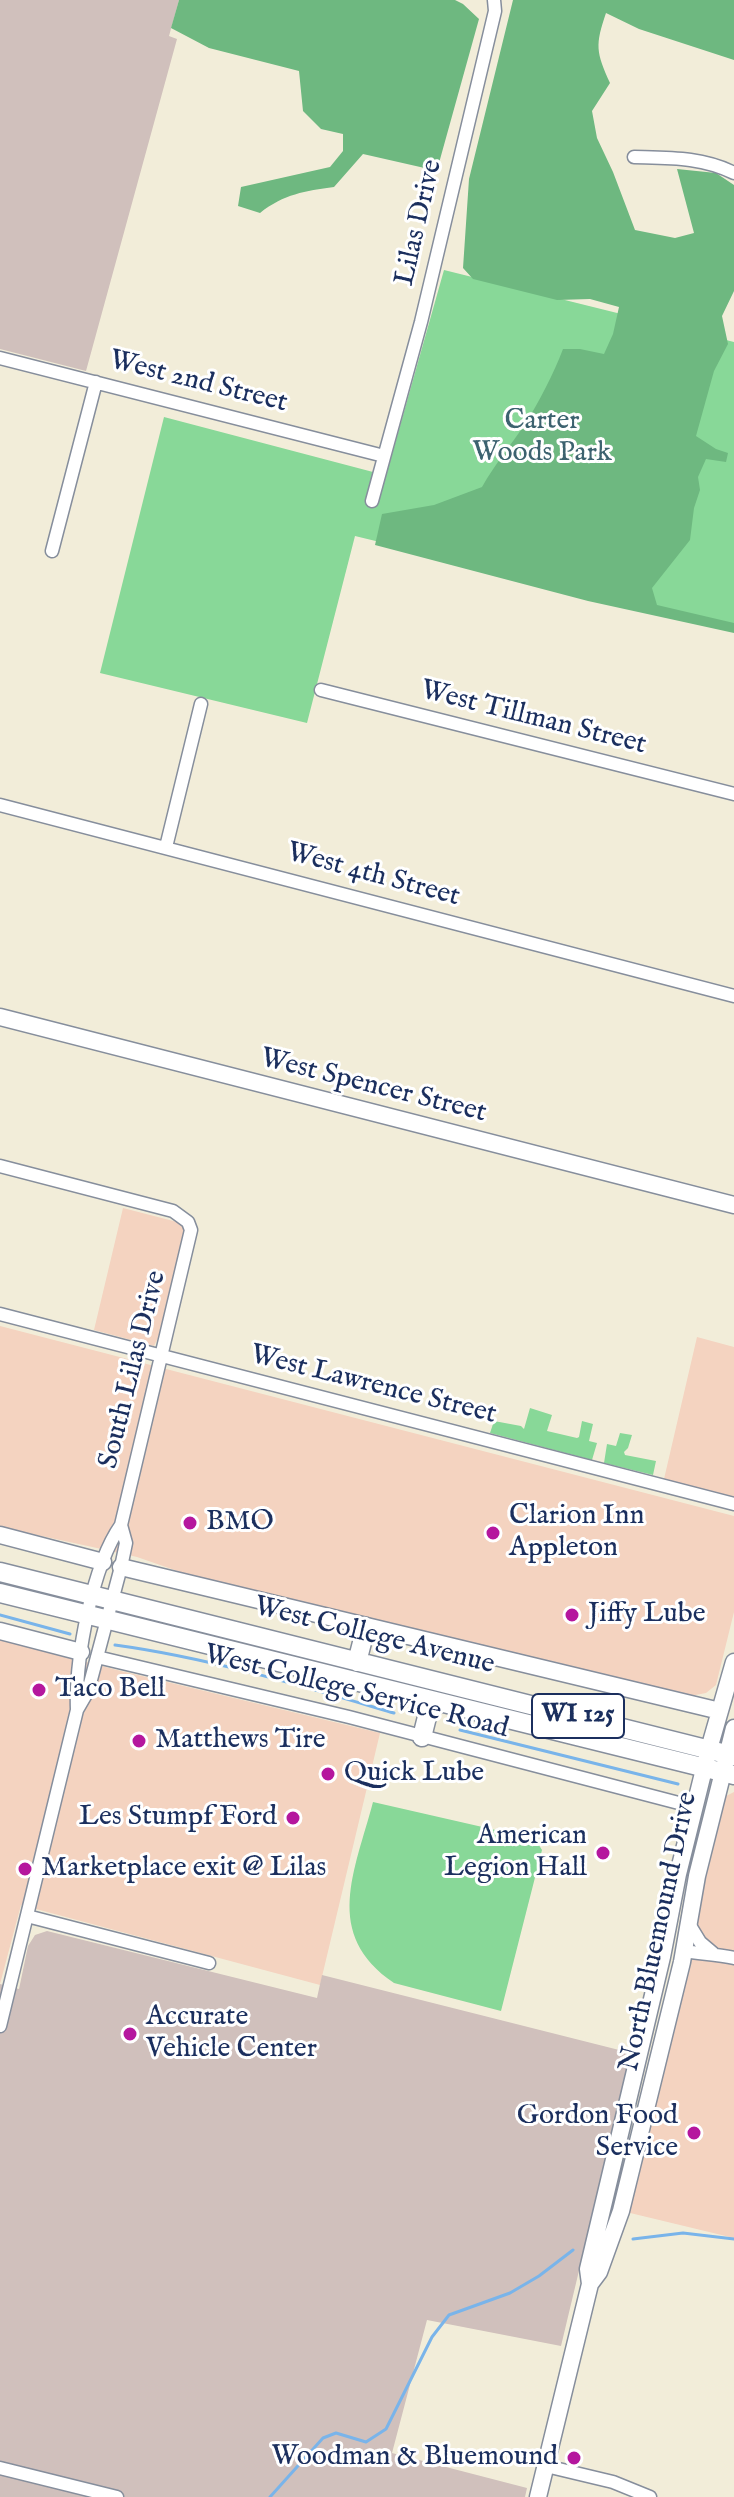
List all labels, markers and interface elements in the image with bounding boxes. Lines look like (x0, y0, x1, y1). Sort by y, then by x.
street label: Lilas Drive (389, 157, 451, 289)
street label: West 2nd Street (105, 345, 291, 421)
park label: Carter Woods Park (472, 405, 612, 471)
street label: West Tillman Street (417, 675, 649, 763)
street label: West 4th Street (283, 837, 463, 915)
street label: West Spencer Street (256, 1043, 490, 1131)
street label: South Lilas Drive (93, 1268, 175, 1472)
street label: West Lawrence Street (247, 1339, 499, 1433)
place label: Clarion Inn Appleton (509, 1500, 644, 1566)
place label: BMO (206, 1506, 274, 1540)
marker: BMO (181, 1514, 199, 1532)
marker: Clarion Inn Appleton (484, 1524, 502, 1542)
street label: West College Avenue (250, 1591, 498, 1683)
place label: Jiffy Lube (588, 1598, 705, 1632)
marker: Jiffy Lube (563, 1606, 581, 1624)
street label: West College Service Road (200, 1639, 512, 1747)
place label: Taco Bell (55, 1673, 165, 1707)
marker: Taco Bell (30, 1681, 48, 1699)
road number: WI 125 (532, 1694, 624, 1738)
place label: Matthews Tire (155, 1724, 326, 1758)
marker: Matthews Tire (130, 1732, 148, 1750)
place label: Quick Lube (344, 1757, 484, 1791)
marker: Quick Lube (319, 1765, 337, 1783)
street label: North Bluemound Drive (614, 1789, 706, 2075)
place label: Les Stumpf Ford (79, 1801, 277, 1835)
marker: Les Stumpf Ford (284, 1809, 302, 1827)
place label: American Legion Hall (444, 1820, 587, 1886)
marker: American Legion Hall (594, 1844, 612, 1862)
place label: Marketplace exit @ Lilas (41, 1852, 326, 1886)
marker: Marketplace exit @ Lilas (16, 1860, 34, 1878)
place label: Accurate Vehicle Center (146, 2001, 317, 2067)
marker: Accurate Vehicle Center (121, 2025, 139, 2043)
place label: Gordon Food Service (517, 2100, 678, 2166)
marker: Gordon Food Service (685, 2124, 703, 2142)
place label: Woodman & Bluemound (271, 2441, 558, 2475)
marker: Woodman & Bluemound (565, 2449, 583, 2467)

